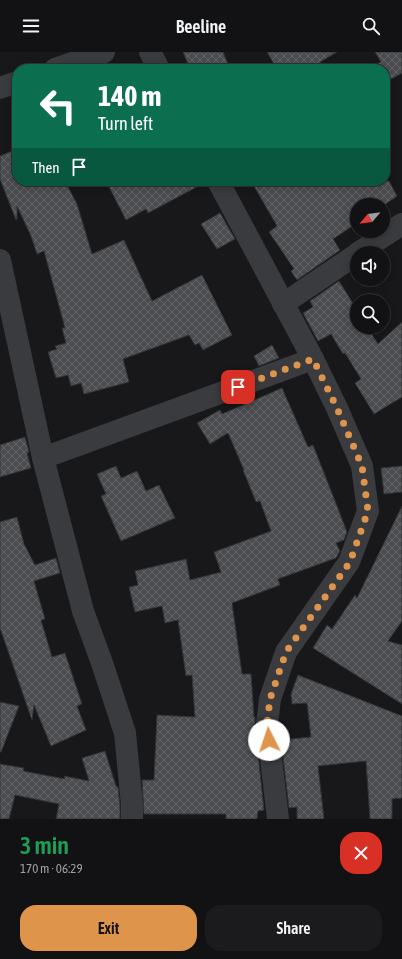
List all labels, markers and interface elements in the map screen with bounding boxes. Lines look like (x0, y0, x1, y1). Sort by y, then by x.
icon: menu (20, 15, 42, 37)
icon: search (360, 15, 382, 37)
text: Beeline (176, 16, 226, 37)
icon: left (32, 80, 84, 132)
text: 140 m (98, 80, 161, 112)
text: Turn left (98, 113, 153, 134)
icon: arrive (68, 156, 90, 178)
text: Then (32, 159, 60, 176)
north arrow (350, 198, 390, 238)
map controls (350, 198, 390, 334)
button: sound (350, 246, 390, 286)
button: search (350, 294, 390, 334)
pin (221, 370, 255, 404)
icon: arrive (227, 376, 249, 398)
position arrow (248, 719, 290, 761)
text: 3 min (20, 832, 69, 859)
button: close (340, 832, 382, 874)
text: 170 m · 06:29 (20, 861, 83, 876)
button: Exit (20, 905, 197, 951)
button: Share (205, 905, 382, 951)

